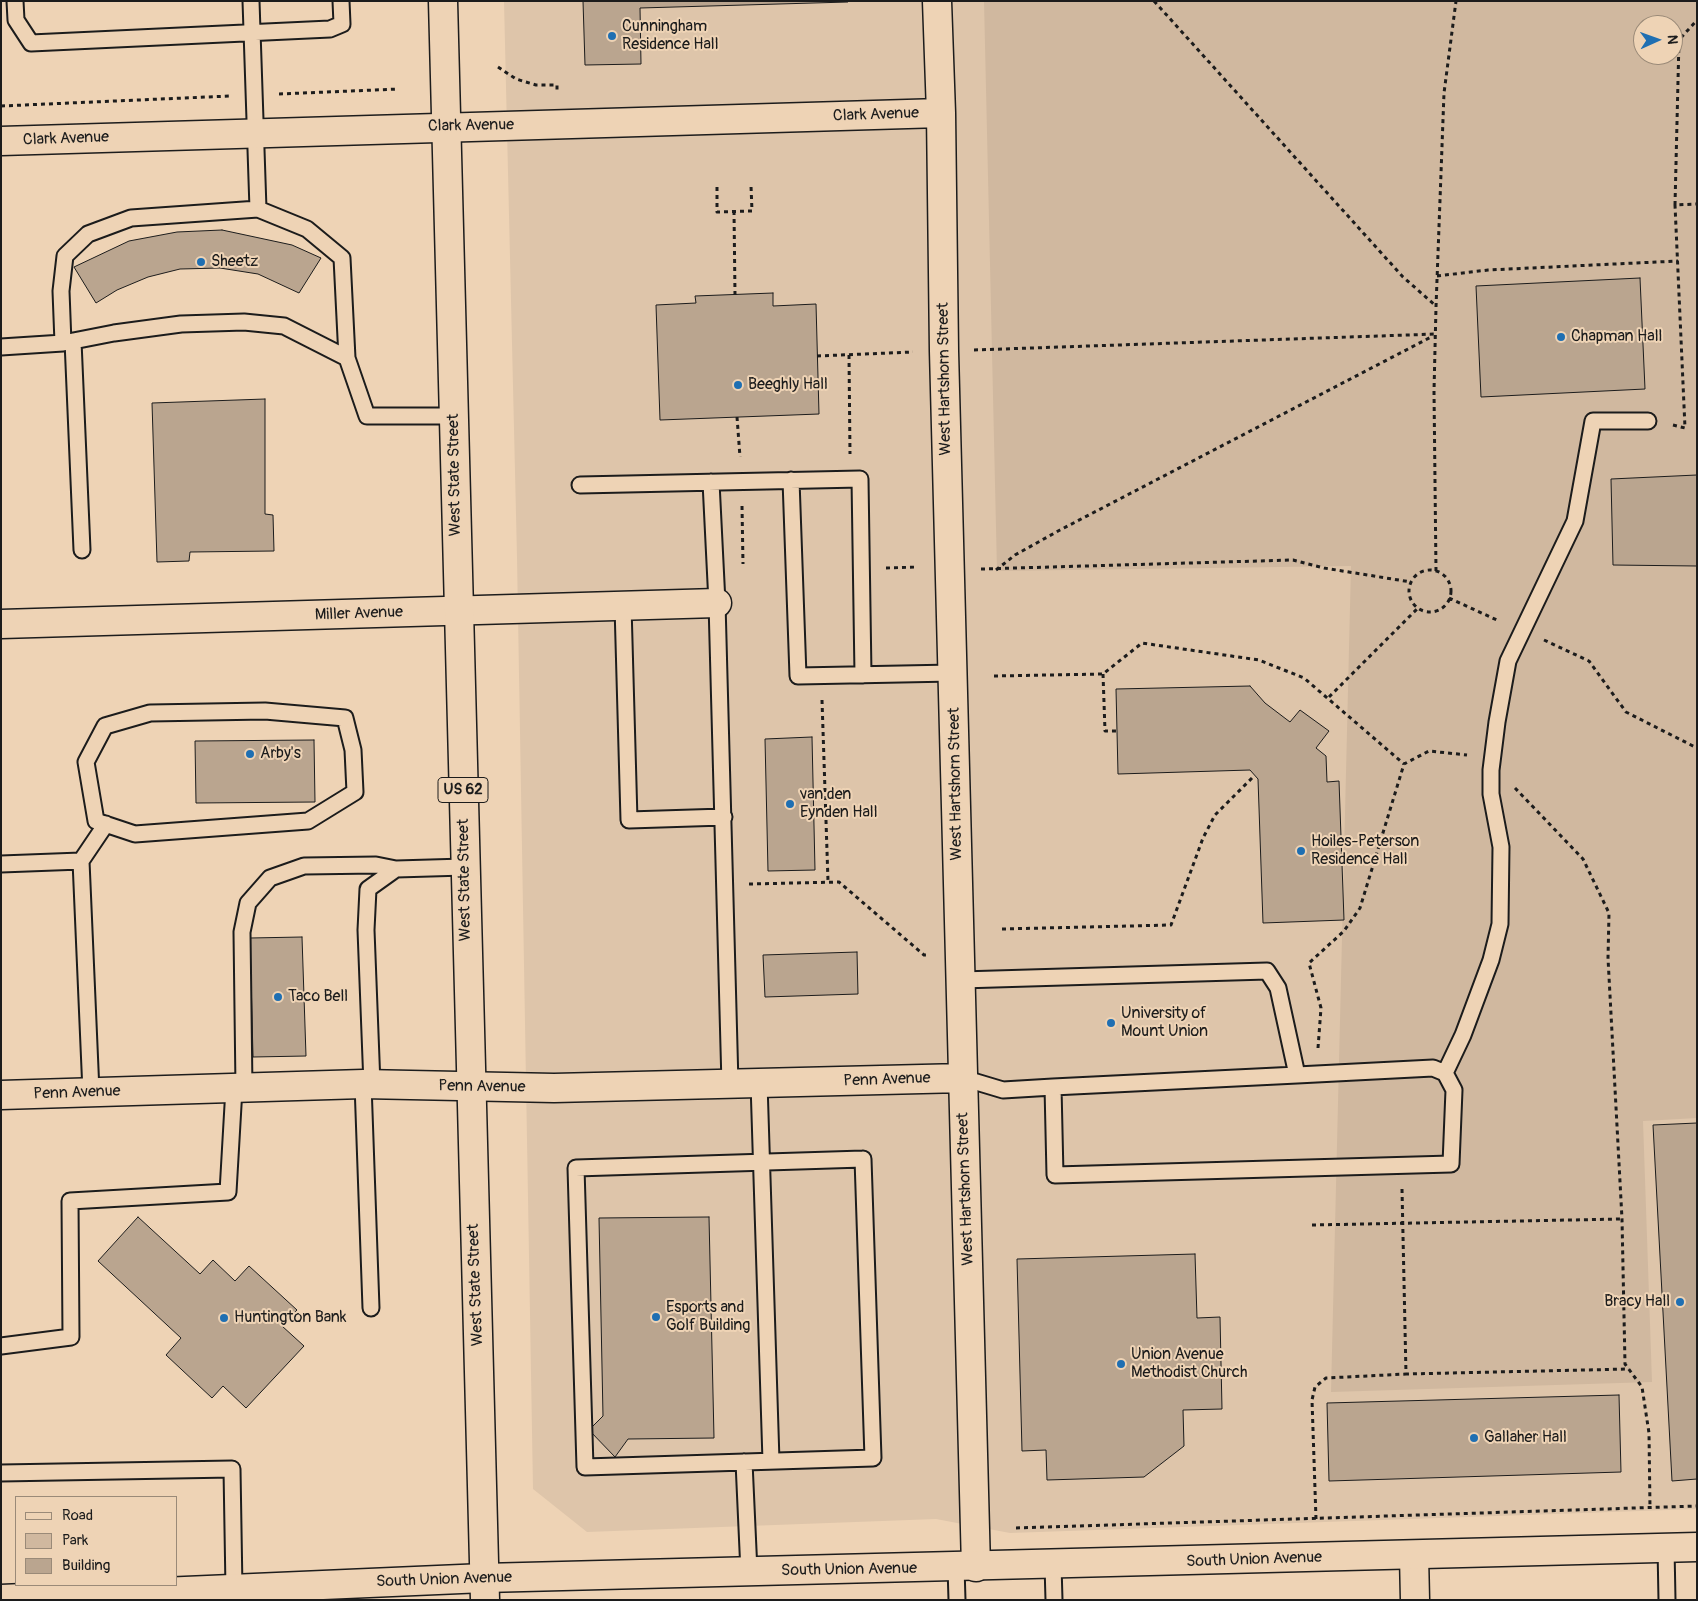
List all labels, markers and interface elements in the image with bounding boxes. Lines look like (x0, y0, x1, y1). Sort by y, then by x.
north arrow (1633, 15, 1683, 65)
place label: Cunningham Residence Hall (622, 17, 718, 55)
marker: Cunningham Residence Hall (606, 30, 618, 42)
text: N (1664, 34, 1681, 45)
street label: Clark Avenue (833, 104, 919, 126)
street label: Clark Avenue (428, 116, 514, 136)
street label: Clark Avenue (23, 128, 109, 150)
place label: Sheetz (211, 252, 258, 272)
marker: Sheetz (195, 256, 207, 268)
street label: West Hartshorn Street (934, 302, 956, 456)
place label: Chapman Hall (1571, 327, 1662, 347)
marker: Chapman Hall (1555, 331, 1567, 343)
place label: Beeghly Hall (748, 375, 828, 395)
marker: Beeghly Hall (732, 379, 744, 391)
street label: West State Street (444, 414, 466, 536)
street label: Miller Avenue (315, 603, 403, 625)
street label: West Hartshorn Street (945, 707, 967, 861)
place label: Arby's (260, 744, 301, 764)
marker: Arby's (244, 748, 256, 760)
road number: US 62 (438, 778, 488, 802)
place label: van den Eynden Hall (800, 785, 877, 823)
marker: van den Eynden Hall (784, 798, 796, 810)
street label: West State Street (454, 819, 476, 941)
place label: Hoiles-Peterson Residence Hall (1311, 832, 1419, 870)
marker: Hoiles-Peterson Residence Hall (1295, 845, 1307, 857)
place label: Taco Bell (288, 987, 348, 1007)
marker: Taco Bell (272, 991, 284, 1003)
place label: University of Mount Union (1121, 1004, 1208, 1042)
marker: University of Mount Union (1105, 1017, 1117, 1029)
street label: Penn Avenue (843, 1069, 931, 1091)
street label: Penn Avenue (438, 1077, 526, 1097)
street label: Penn Avenue (33, 1082, 121, 1104)
street label: West Hartshorn Street (954, 1112, 978, 1266)
street label: West State Street (464, 1223, 488, 1347)
place label: Bracy Hall (1604, 1292, 1670, 1312)
marker: Bracy Hall (1674, 1296, 1686, 1308)
place label: Esports and Golf Building (666, 1298, 750, 1336)
place label: Huntington Bank (234, 1308, 346, 1328)
marker: Esports and Golf Building (650, 1311, 662, 1323)
marker: Huntington Bank (218, 1312, 230, 1324)
place label: Union Avenue Methodist Church (1131, 1345, 1247, 1383)
marker: Union Avenue Methodist Church (1115, 1358, 1127, 1370)
place label: Gallaher Hall (1484, 1428, 1567, 1448)
marker: Gallaher Hall (1468, 1432, 1480, 1444)
legend (15, 1496, 178, 1586)
text: Road (62, 1506, 93, 1525)
text: Park (62, 1531, 88, 1550)
street label: South Union Avenue (1186, 1548, 1322, 1572)
text: Building (62, 1556, 110, 1575)
street label: South Union Avenue (781, 1559, 917, 1581)
street label: South Union Avenue (376, 1568, 512, 1592)

